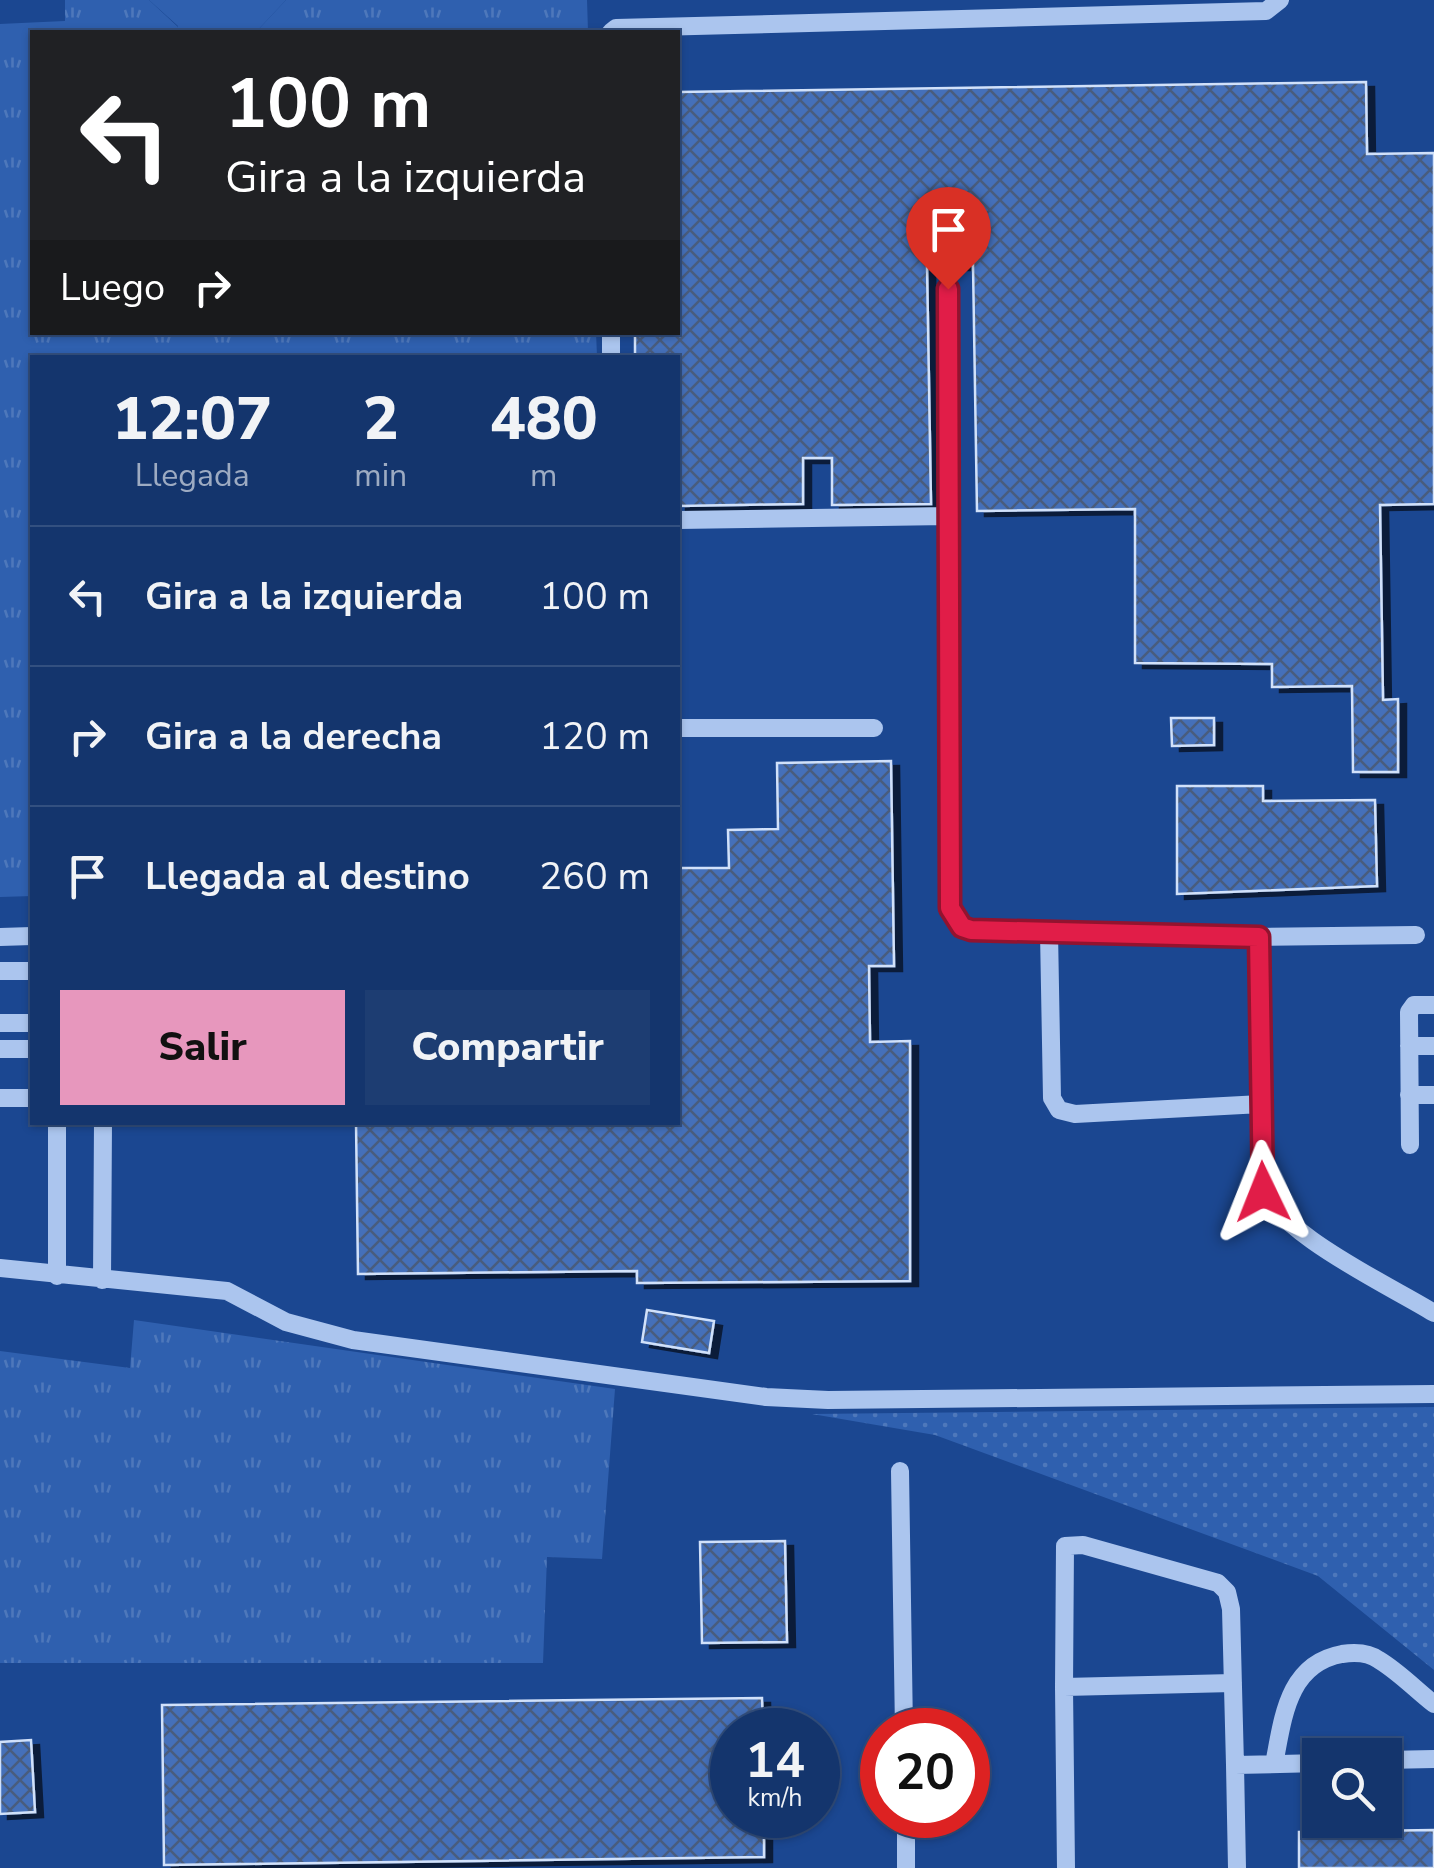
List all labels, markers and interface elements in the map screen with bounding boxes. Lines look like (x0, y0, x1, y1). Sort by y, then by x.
text: 100 m (225, 56, 431, 152)
icon: left (60, 70, 190, 200)
text: Gira a la izquierda (225, 147, 586, 208)
pin (906, 187, 991, 290)
icon: arrive (921, 202, 976, 257)
icon: right (185, 260, 240, 315)
text: Luego (60, 262, 165, 313)
text: 12:07 (112, 378, 272, 460)
text: 2 (363, 378, 399, 460)
text: 480 (490, 378, 598, 460)
text: Llegada (135, 454, 250, 497)
text: min (354, 454, 407, 497)
text: m (530, 454, 557, 497)
icon: left (60, 569, 115, 624)
text: Gira a la izquierda (145, 571, 463, 622)
text: 100 m (539, 571, 650, 622)
icon: right (60, 709, 115, 764)
text: Gira a la derecha (145, 711, 442, 762)
text: 120 m (539, 711, 650, 762)
icon: arrive (60, 849, 115, 904)
text: Llegada al destino (145, 851, 470, 902)
text: 260 m (539, 851, 650, 902)
button: Salir (60, 990, 345, 1105)
button: Compartir (365, 990, 650, 1105)
position arrow (1211, 1140, 1315, 1244)
speed limit sign: 20 (860, 1708, 990, 1838)
text: 14 (745, 1726, 805, 1795)
map controls (1302, 1738, 1402, 1838)
button: search (1302, 1738, 1402, 1838)
text: km/h (747, 1781, 803, 1815)

